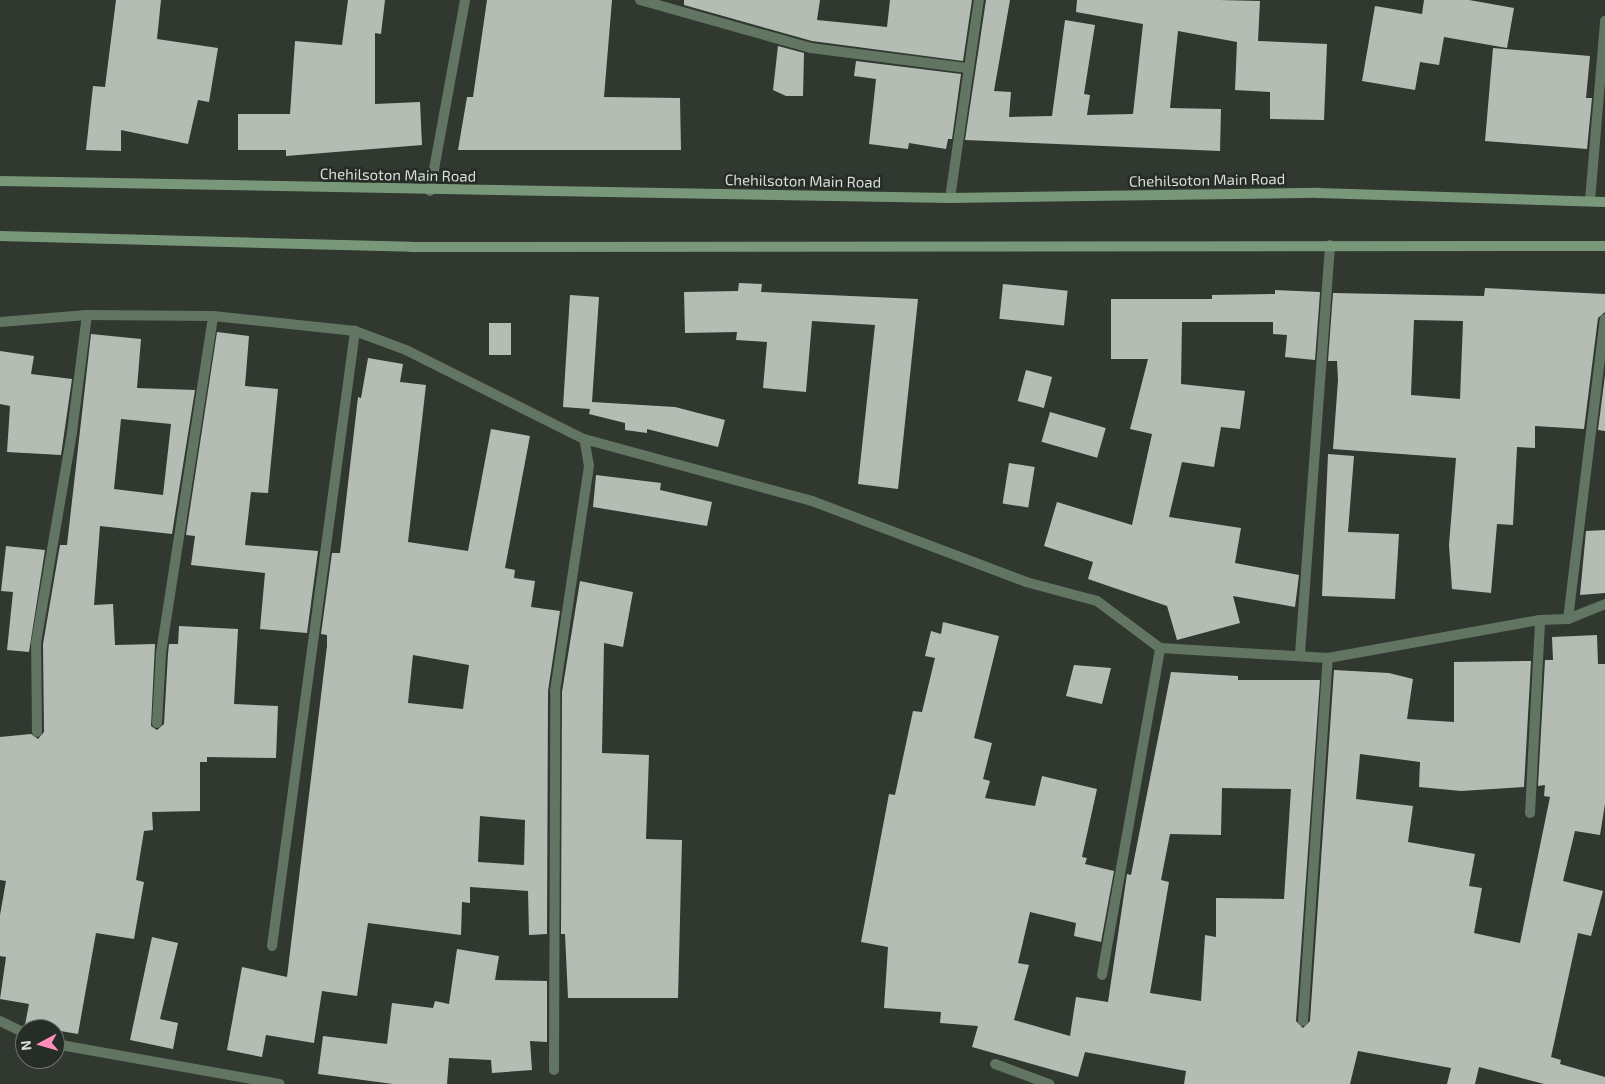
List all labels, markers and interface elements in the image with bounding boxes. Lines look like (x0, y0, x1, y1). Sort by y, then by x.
street label: Chehilsoton Main Road (320, 165, 476, 185)
street label: Chehilsoton Main Road (1129, 170, 1285, 190)
street label: Chehilsoton Main Road (725, 171, 881, 191)
north arrow (15, 1019, 65, 1069)
text: N (17, 1040, 35, 1051)

